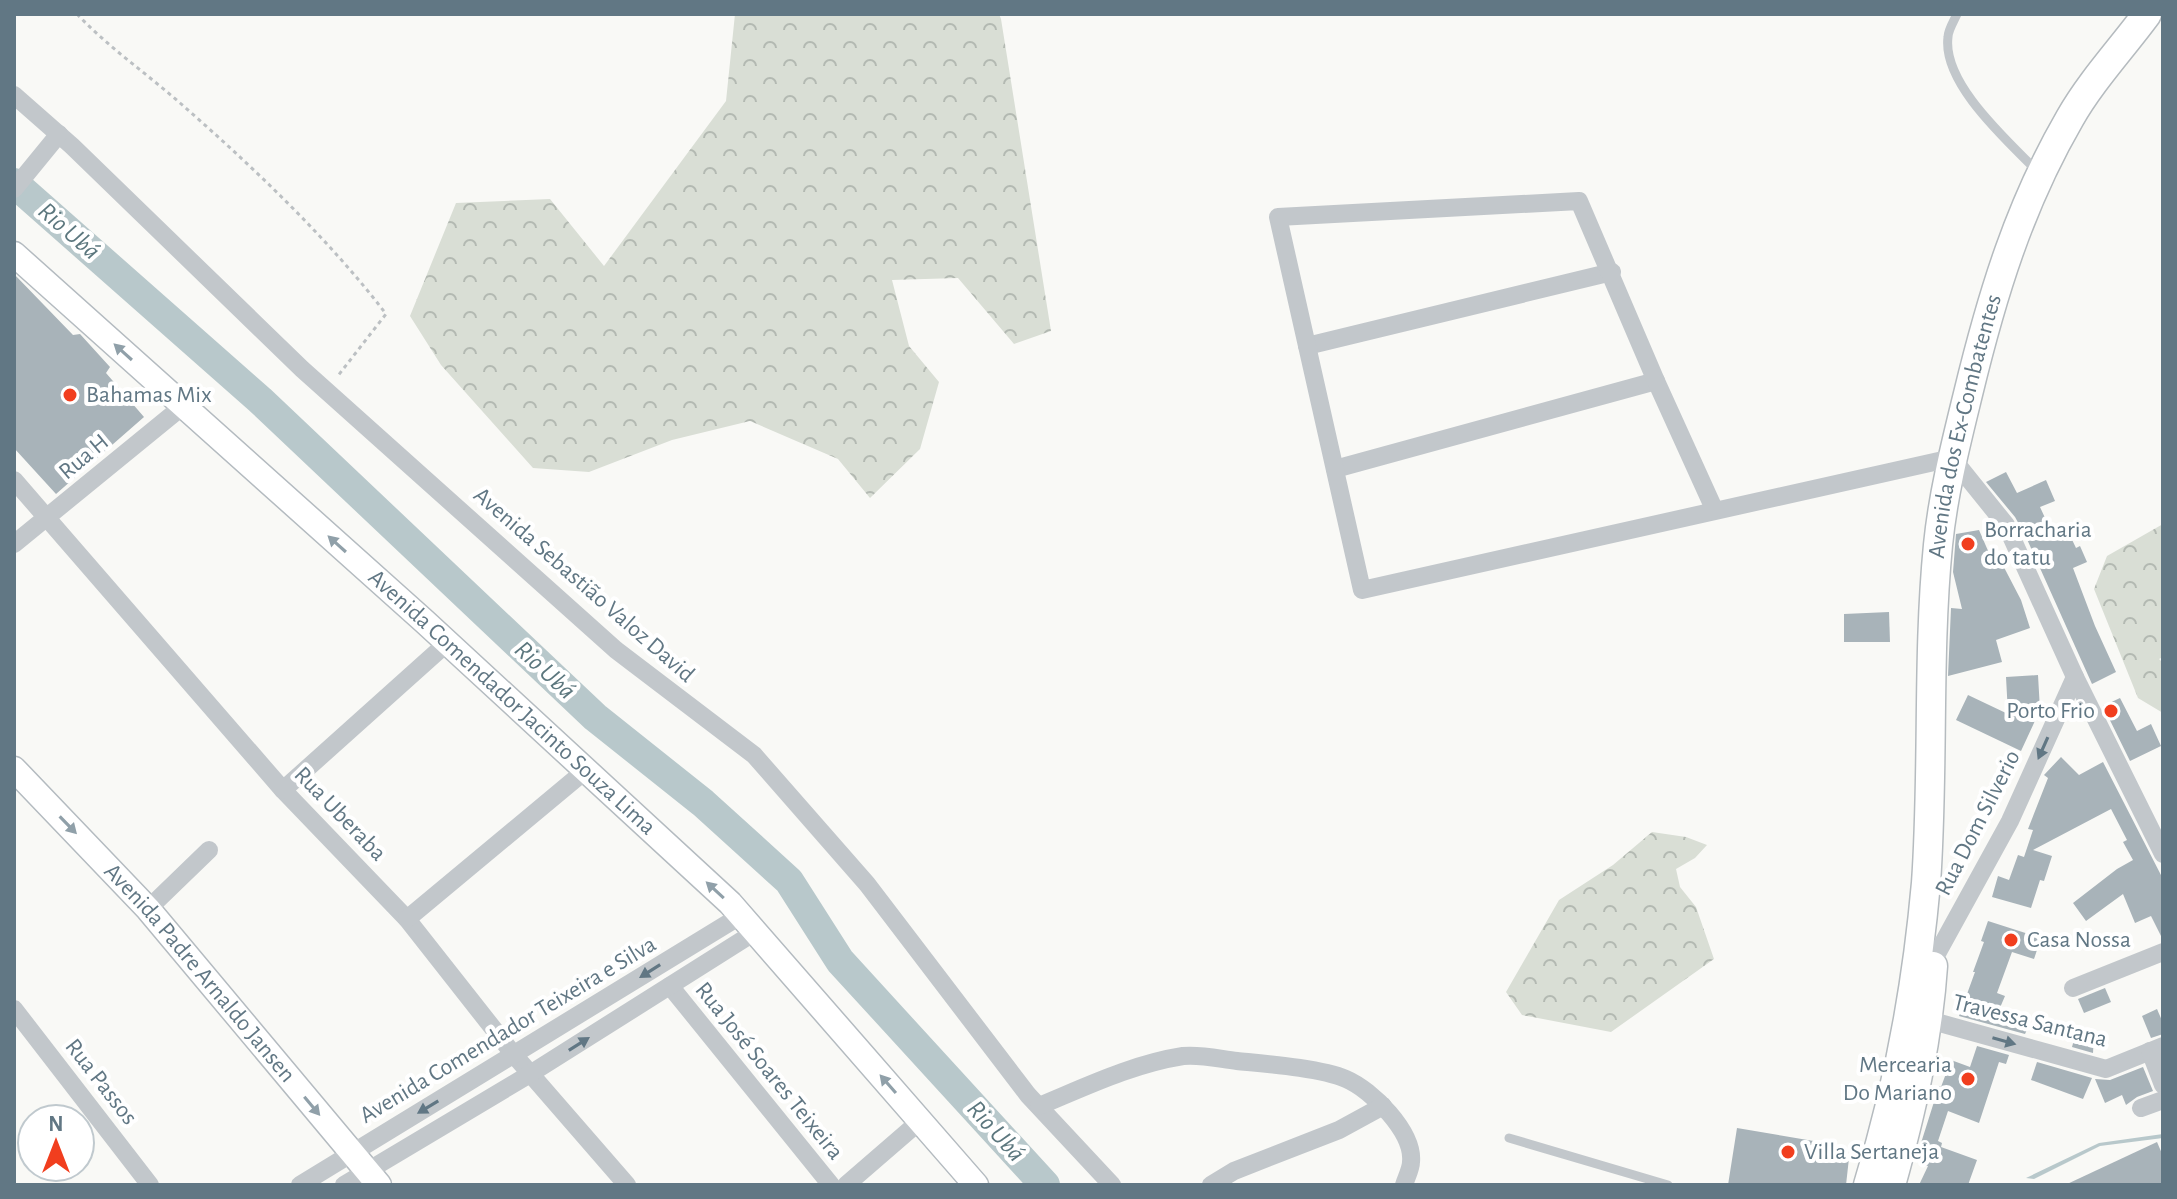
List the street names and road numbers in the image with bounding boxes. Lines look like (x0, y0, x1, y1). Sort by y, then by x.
street label: Avenida dos Ex-Combatentes (1925, 291, 2006, 559)
street label: Rua H (55, 430, 113, 484)
street label: Avenida Sebastião Valoz David (469, 483, 699, 687)
street label: Avenida Comendador Jacinto Souza Lima (364, 565, 660, 840)
street label: Rua Dom Silverio (1931, 746, 2025, 900)
street label: Rua Uberaba (289, 762, 391, 866)
street label: Avenida Padre Arnaldo Jansen (99, 859, 300, 1087)
street label: Avenida Comendador Teixeira e Silva (356, 932, 660, 1128)
street label: Rua José Soares Teixeira (690, 978, 848, 1164)
street label: Travessa Santana (1950, 990, 2110, 1052)
street label: Rua Passos (60, 1035, 142, 1129)

